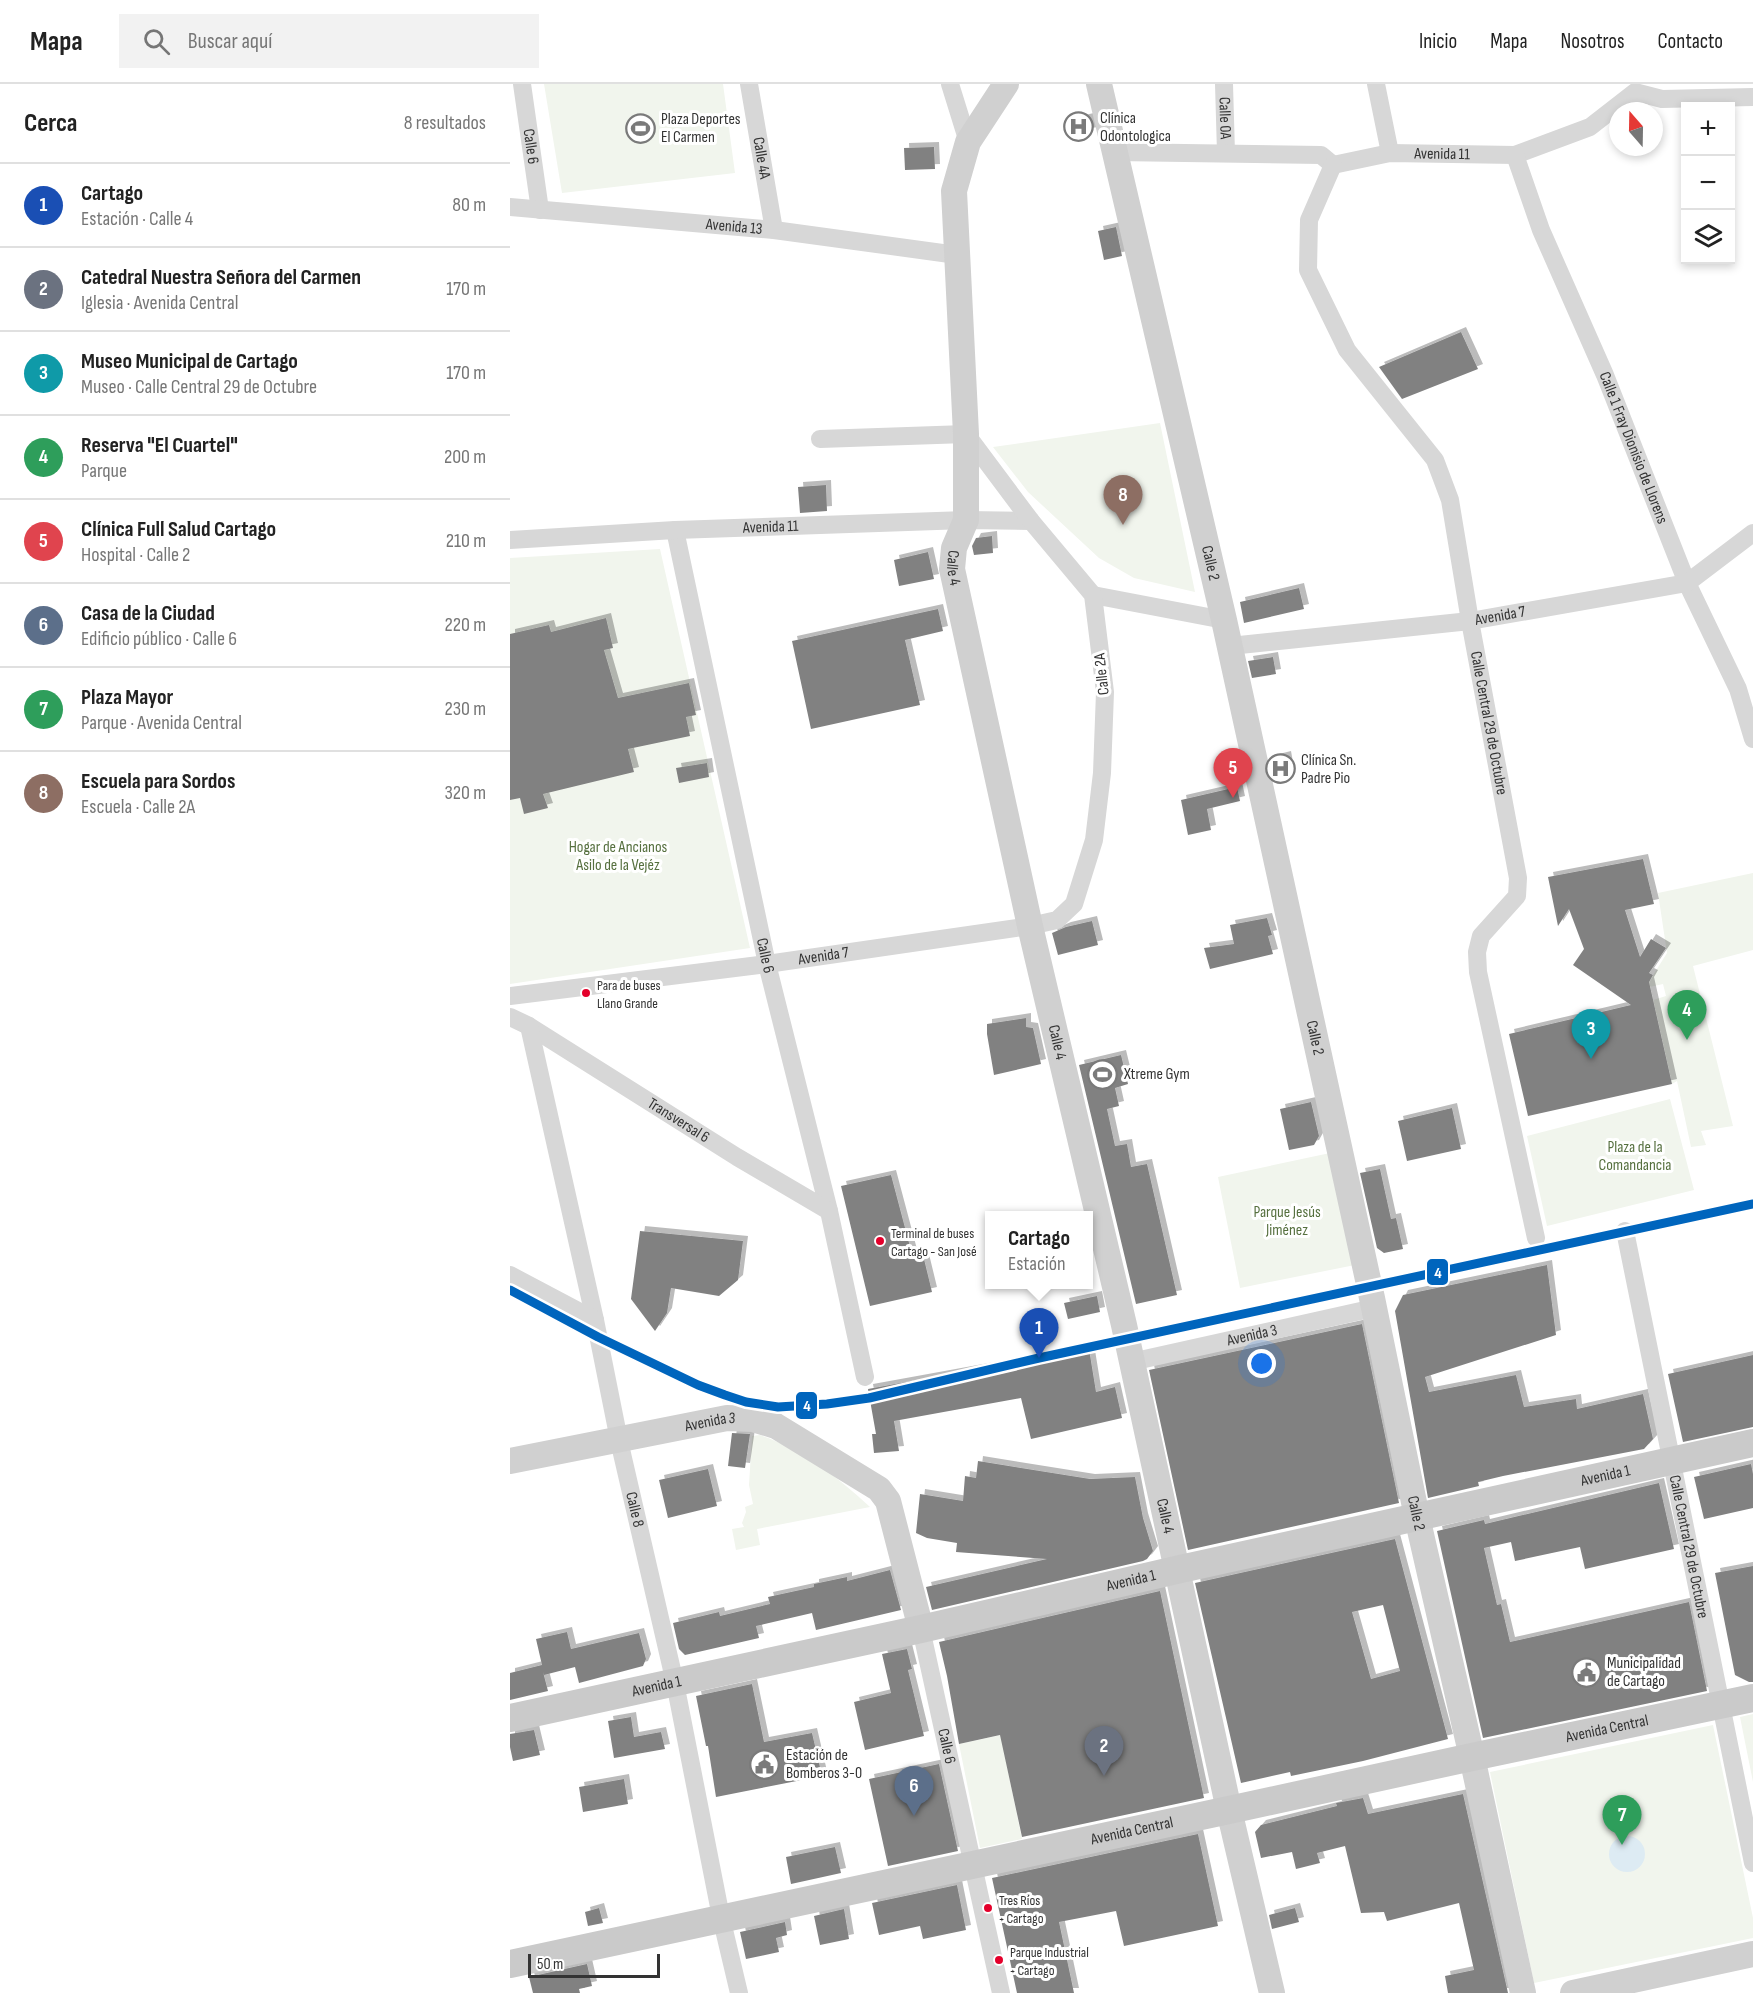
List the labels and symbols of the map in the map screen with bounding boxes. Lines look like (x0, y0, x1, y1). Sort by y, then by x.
street label: Calle 0A (1215, 96, 1235, 140)
north arrow (1609, 102, 1663, 156)
place label: Clínica Odontologica (1100, 109, 1171, 146)
place label: Plaza Deportes El Carmen (661, 110, 741, 147)
hospital icon: Clínica Odontologica (1063, 111, 1095, 143)
sports icon: Plaza Deportes El Carmen (624, 112, 656, 144)
street label: Calle 6 (519, 127, 543, 165)
street label: Calle 4A (749, 136, 775, 180)
street label: Avenida 11 (1413, 144, 1470, 164)
street label: Avenida 13 (704, 215, 763, 238)
street label: Calle 1 Fray Dionisio de Llorens (1595, 369, 1672, 527)
pin: 8 (1104, 476, 1142, 525)
street label: Avenida 11 (742, 516, 799, 537)
street label: Calle 2 (1197, 544, 1224, 582)
street label: Calle 4 (942, 549, 965, 587)
street label: Avenida 7 (1473, 602, 1527, 630)
street label: Calle Central 29 de Octubre (1466, 650, 1512, 796)
street label: Calle 2A (1090, 652, 1114, 696)
pin: 5 (1214, 748, 1252, 798)
place label: Clínica Sn. Padre Pio (1301, 751, 1356, 788)
hospital icon: Clínica Sn. Padre Pio (1264, 753, 1296, 785)
park label: Hogar de Ancianos Asilo de la Vejéz (569, 838, 668, 875)
street label: Calle 6 (752, 936, 778, 975)
street label: Avenida 7 (796, 943, 851, 969)
place label: Para de buses Llano Grande (597, 977, 661, 1012)
marker: Para de buses Llano Grande (580, 987, 592, 999)
pin: 4 (1668, 990, 1706, 1040)
pin: 3 (1572, 1010, 1610, 1059)
street label: Calle 2 (1302, 1019, 1328, 1057)
street label: Calle 4 (1044, 1023, 1071, 1062)
sports icon: Xtreme Gym (1087, 1058, 1119, 1090)
place label: Xtreme Gym (1123, 1065, 1190, 1084)
street label: Transversal 6 (644, 1094, 713, 1147)
park label: Plaza de la Comandancia (1599, 1138, 1671, 1175)
park label: Parque Jesús Jiménez (1253, 1203, 1321, 1240)
place label: Terminal de buses Cartago - San José (891, 1225, 977, 1260)
marker: Terminal de buses Cartago - San José (874, 1235, 886, 1247)
line badge: 4 (1426, 1258, 1449, 1286)
text: 4 (1434, 1264, 1442, 1283)
pin: 1 (1020, 1308, 1058, 1358)
street label: Avenida 3 (1224, 1320, 1279, 1350)
your location (1247, 1349, 1276, 1378)
line badge: 4 (795, 1391, 818, 1420)
text: 4 (803, 1397, 811, 1416)
street label: Avenida 3 (682, 1408, 736, 1436)
street label: Avenida 1 (1578, 1461, 1632, 1490)
street label: Calle Central 29 de Octubre (1665, 1473, 1713, 1620)
street label: Calle 8 (622, 1490, 648, 1529)
street label: Calle 2 (1403, 1494, 1429, 1532)
street label: Calle 4 (1152, 1497, 1178, 1536)
street label: Avenida 1 (1103, 1565, 1158, 1596)
place label: Municipalidad de Cartago (1607, 1654, 1681, 1691)
public building icon: Municipalidad de Cartago (1570, 1656, 1602, 1688)
street label: Avenida 1 (629, 1672, 683, 1701)
street label: Avenida Central (1563, 1711, 1650, 1747)
pin: 2 (1084, 1726, 1124, 1776)
street label: Calle 6 (934, 1727, 960, 1766)
place label: Estación de Bomberos 3-0 (786, 1746, 862, 1783)
public building icon: Estación de Bomberos 3-0 (749, 1748, 781, 1780)
pin: 6 (894, 1766, 934, 1816)
pin: 7 (1602, 1796, 1642, 1845)
street label: Avenida Central (1088, 1813, 1175, 1849)
place label: Tres Ríos - Cartago (999, 1892, 1044, 1927)
marker: Tres Ríos - Cartago (982, 1902, 994, 1914)
place label: Parque Industrial - Cartago (1010, 1944, 1089, 1979)
scale bar (528, 1951, 660, 1978)
marker: Parque Industrial - Cartago (993, 1954, 1005, 1966)

